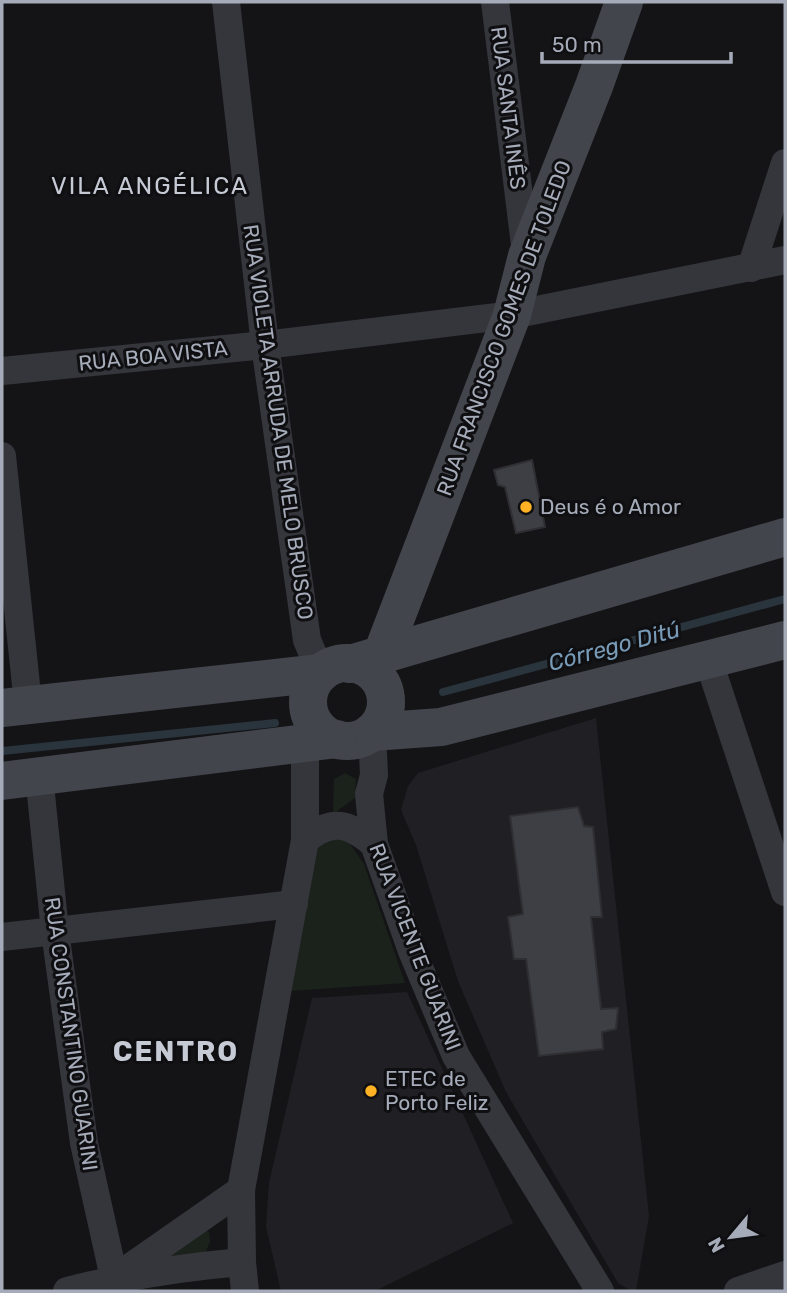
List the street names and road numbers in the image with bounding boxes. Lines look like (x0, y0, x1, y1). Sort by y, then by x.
street label: RUA SANTA INÊS (486, 25, 531, 191)
street label: RUA FRANCISCO GOMES DE TOLEDO (431, 157, 576, 499)
street label: RUA VIOLETA ARRUDA DE MELO BRUSCO (238, 223, 319, 621)
street label: RUA BOA VISTA (77, 335, 229, 376)
street label: RUA VICENTE GUARINI (364, 840, 467, 1054)
street label: RUA CONSTANTINO GUARINI (40, 895, 103, 1172)

